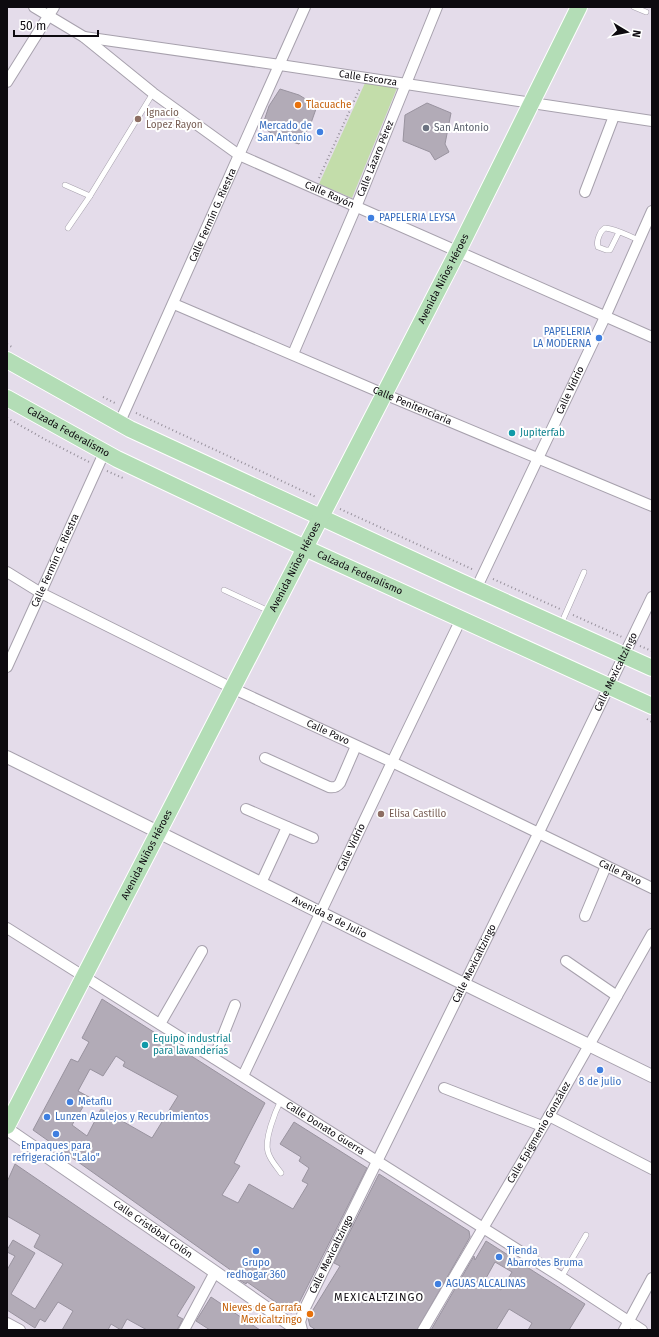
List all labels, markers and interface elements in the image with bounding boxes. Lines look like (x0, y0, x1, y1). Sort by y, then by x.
scale bar (14, 12, 98, 38)
north arrow (607, 12, 647, 52)
text: 50 m (20, 19, 46, 33)
text: N (629, 29, 643, 38)
street label: Calle Escorza (338, 68, 398, 89)
place label: Tlacuache (306, 99, 351, 111)
marker: Tlacuache (293, 100, 303, 110)
place label: Ignacio Lopez Rayon (146, 107, 203, 131)
marker: Ignacio Lopez Rayon (133, 114, 143, 124)
street label: Calle Lázaro Pérez (355, 118, 397, 199)
place label: Mercado de San Antonio (257, 120, 312, 144)
place label: San Antonio (434, 122, 489, 134)
marker: San Antonio (421, 123, 431, 133)
marker: Mercado de San Antonio (315, 127, 325, 137)
street label: Calle Fermín G. Riestra (187, 166, 239, 264)
street label: Calle Rayón (303, 179, 356, 211)
place label: PAPELERIA LEYSA (379, 212, 456, 224)
marker: PAPELERIA LEYSA (366, 213, 376, 223)
street label: Avenida Niños Héroes (416, 232, 472, 326)
place label: PAPELERIA LA MODERNA (533, 326, 591, 350)
marker: PAPELERIA LA MODERNA (594, 333, 604, 343)
street label: Calle Vidrio (554, 364, 587, 416)
street label: Calle Penitenciaria (371, 384, 453, 428)
street label: Calzada Federalismo (25, 404, 112, 460)
place label: Jupiterfab (520, 427, 565, 439)
marker: Jupiterfab (507, 428, 517, 438)
street label: Calle Fermín G. Riestra (29, 512, 82, 609)
street label: Avenida Niños Héroes (267, 520, 323, 614)
street label: Calzada Federalismo (315, 548, 405, 598)
street label: Calle Mexicaltzingo (592, 631, 640, 714)
street label: Calle Pavo (305, 717, 352, 748)
street label: Avenida Niños Héroes (119, 808, 175, 902)
place label: Elisa Castillo (389, 808, 446, 820)
marker: Elisa Castillo (376, 809, 386, 819)
street label: Calle Vidrio (335, 821, 368, 873)
street label: Calle Pavo (597, 857, 644, 888)
street label: Avenida 8 de Julio (290, 894, 369, 941)
street label: Calle Mexicaltzingo (450, 922, 499, 1005)
place label: Equipo industrial para lavanderías (153, 1033, 231, 1057)
marker: Equipo industrial para lavanderías (140, 1040, 150, 1050)
marker: 8 de julio (595, 1065, 605, 1075)
place label: 8 de julio (579, 1076, 621, 1088)
street label: Calle Epigmenio González (505, 1079, 573, 1185)
place label: Metaflu (78, 1096, 112, 1108)
marker: Metaflu (65, 1097, 75, 1107)
street label: Calle Donato Guerra (284, 1099, 367, 1158)
place label: Lunzen Azulejos y Recubrimientos (55, 1111, 209, 1123)
marker: Lunzen Azulejos y Recubrimientos (42, 1112, 52, 1122)
marker: Empaques para refrigeración "Lalo" (51, 1129, 61, 1139)
place label: Empaques para refrigeración "Lalo" (12, 1140, 100, 1164)
street label: Calle Cristóbal Colón (111, 1198, 195, 1261)
street label: Calle Mexicaltzingo (307, 1213, 356, 1296)
place label: Tienda Abarrotes Bruma (507, 1245, 583, 1269)
marker: Grupo redhogar 360 (251, 1246, 261, 1256)
marker: Tienda Abarrotes Bruma (494, 1252, 504, 1262)
place label: Grupo redhogar 360 (226, 1257, 286, 1281)
place label: AGUAS ALCALINAS (446, 1278, 526, 1290)
marker: AGUAS ALCALINAS (433, 1279, 443, 1289)
district label: MEXICALTZINGO (334, 1291, 424, 1304)
place label: Nieves de Garrafa Mexicaltzingo (222, 1302, 302, 1326)
marker: Nieves de Garrafa Mexicaltzingo (305, 1309, 315, 1319)

